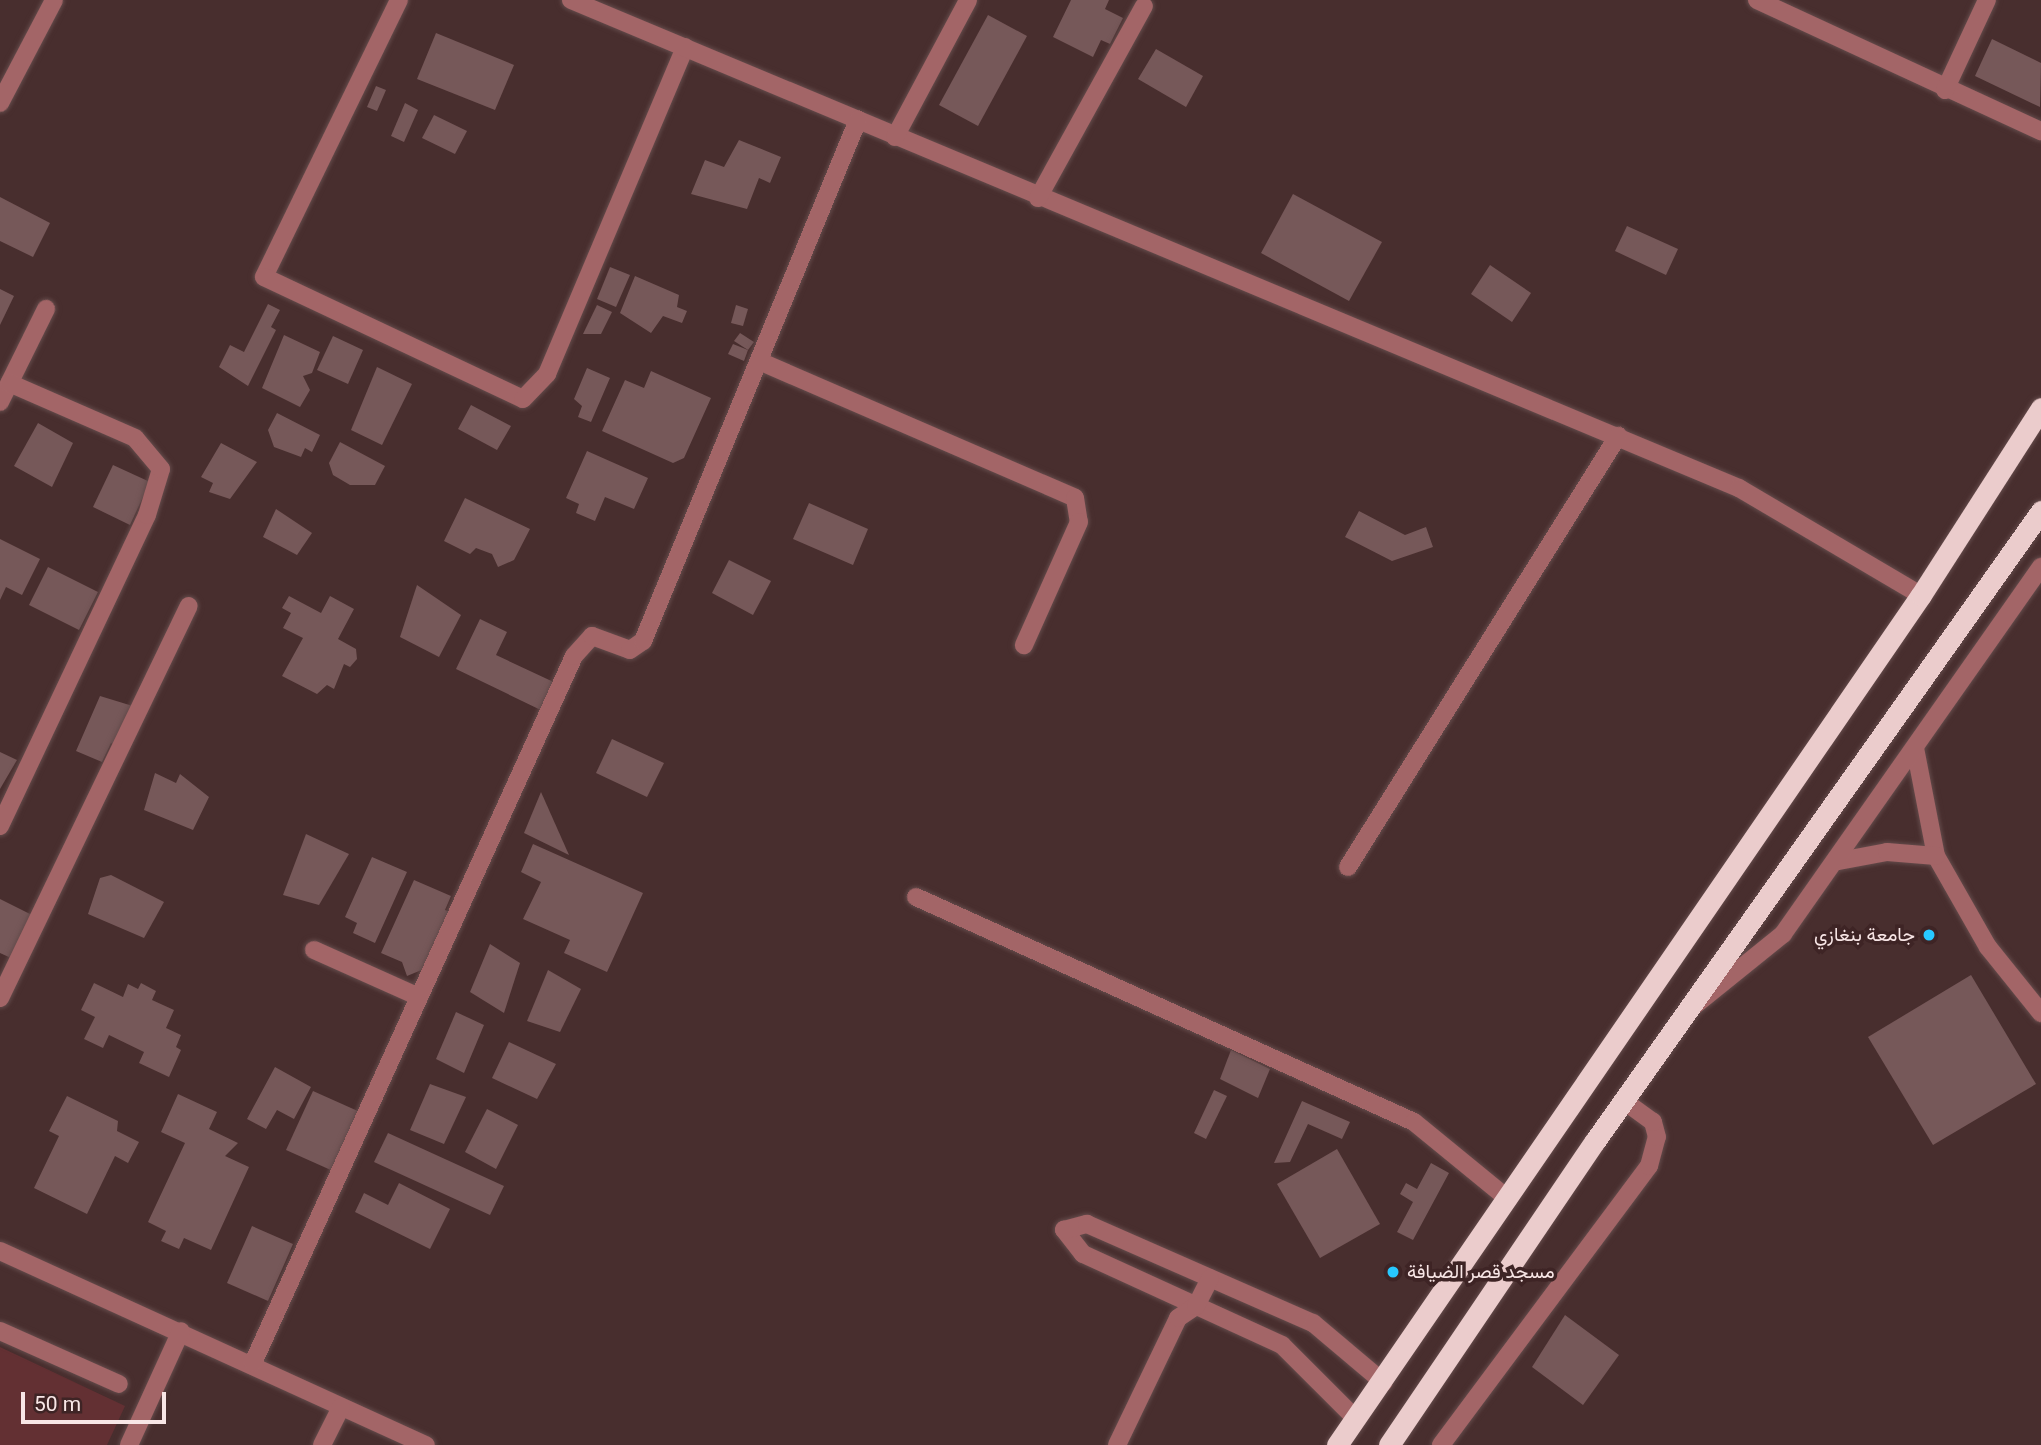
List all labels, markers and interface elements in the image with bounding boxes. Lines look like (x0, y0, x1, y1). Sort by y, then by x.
place label: جامعة بنغازي (1814, 924, 1915, 946)
marker: جامعة بنغازي (1921, 927, 1937, 943)
place label: مسجد قصر الضيافة (1407, 1261, 1555, 1283)
marker: مسجد قصر الضيافة (1385, 1264, 1401, 1280)
scale bar (24, 1378, 170, 1422)
text: 50 m (34, 1392, 81, 1416)

